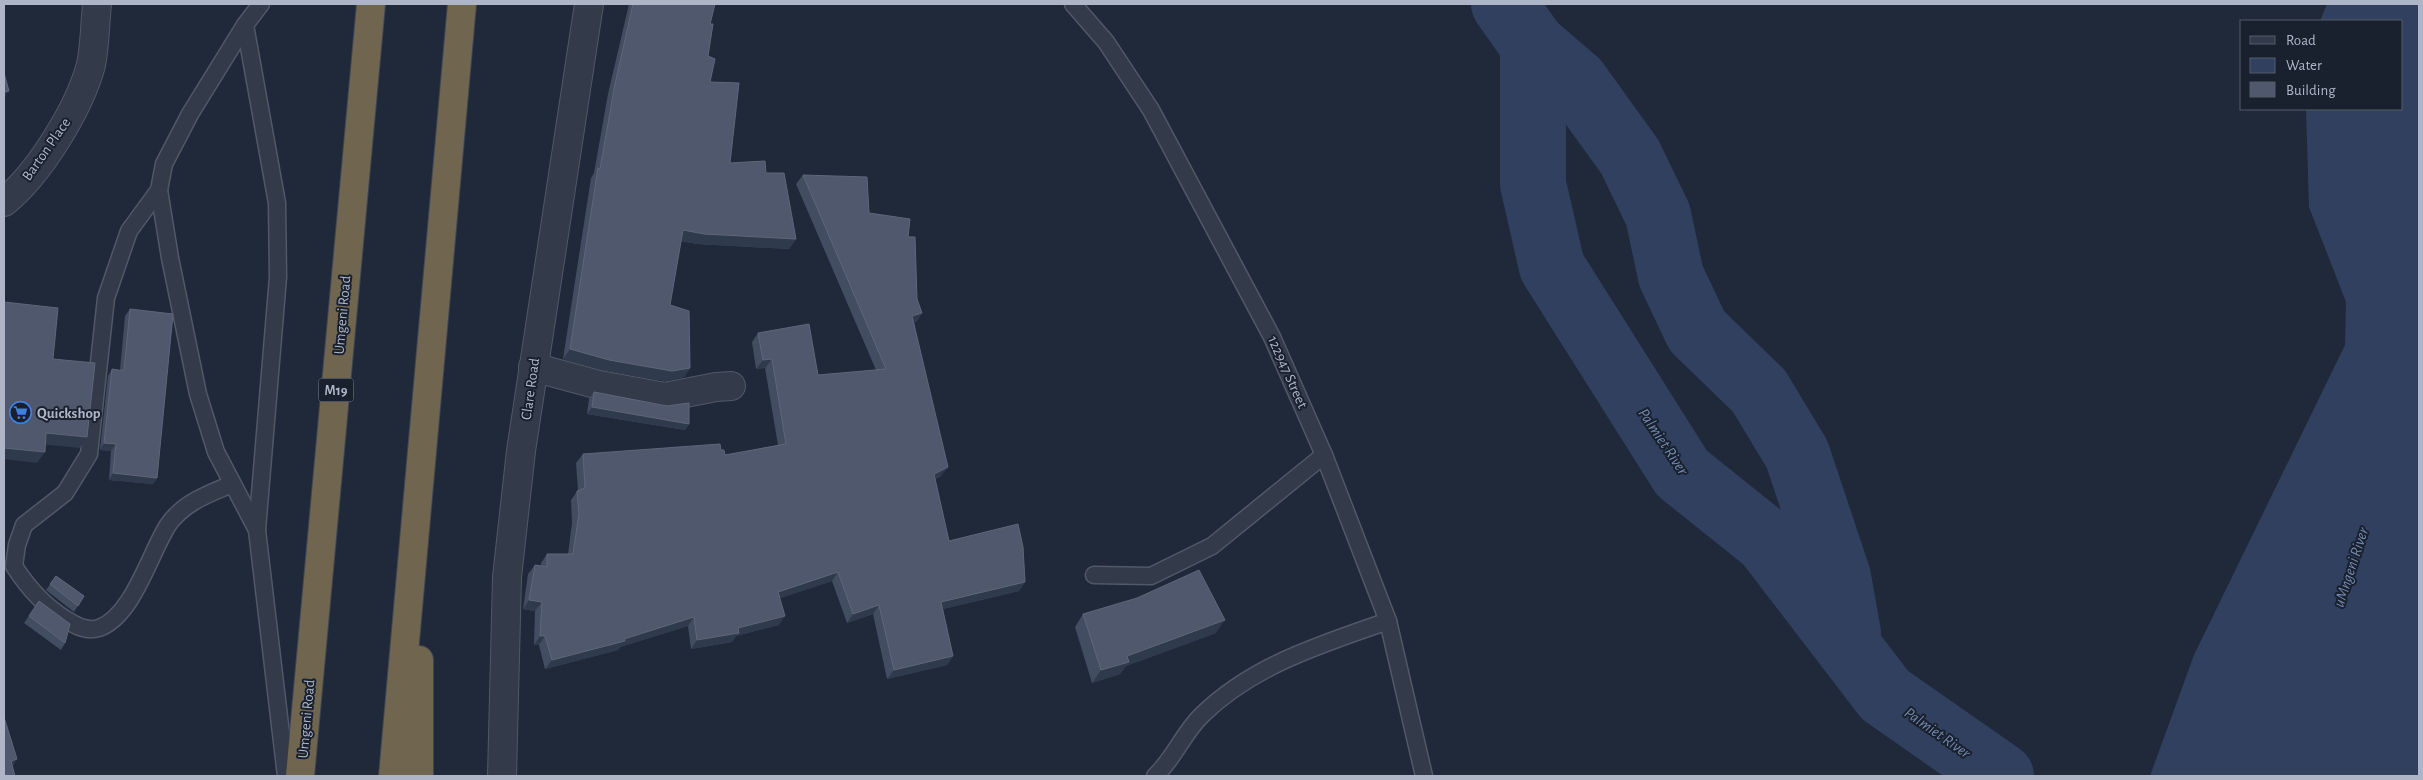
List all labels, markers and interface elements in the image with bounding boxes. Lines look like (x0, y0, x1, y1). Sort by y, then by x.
legend (2240, 20, 2403, 110)
text: Road (2286, 33, 2316, 48)
text: Water (2286, 58, 2322, 73)
text: Building (2286, 83, 2336, 98)
street label: Barton Place (19, 115, 73, 183)
street label: Umgeni Road (332, 275, 353, 355)
street label: 122947 Street (1265, 334, 1310, 411)
street label: Clare Road (519, 357, 542, 421)
road number: M19 (318, 378, 354, 402)
supermarket icon: Quickshop (9, 401, 33, 425)
water label: Palmiet River (1635, 405, 1692, 478)
place label: Quickshop (37, 406, 101, 421)
water label: uMngeni River (2331, 525, 2372, 609)
street label: Umgeni Road (296, 679, 317, 759)
water label: Palmiet River (1902, 704, 1974, 762)

